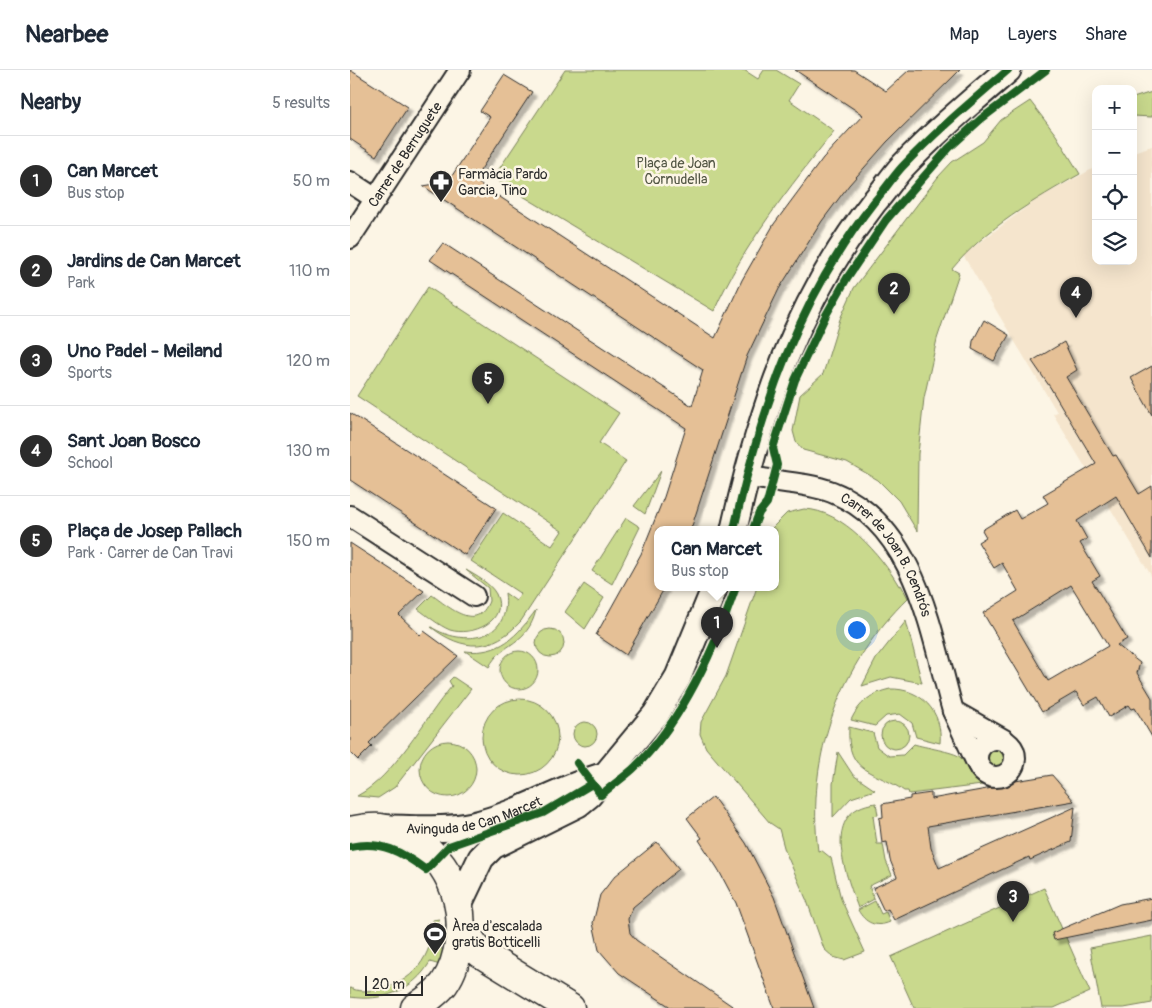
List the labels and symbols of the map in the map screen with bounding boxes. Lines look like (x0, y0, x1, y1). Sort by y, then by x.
street label: Carrer de Berruguete (365, 99, 446, 210)
park label: Plaça de Joan Cornudella (636, 155, 716, 188)
place label: Farmàcia Pardo Garcia, Tino (458, 166, 548, 199)
pharmacy icon: Farmàcia Pardo Garcia, Tino (428, 169, 454, 203)
pin: 2 (878, 273, 910, 314)
pin: 4 (1060, 277, 1092, 318)
pin: 5 (472, 363, 504, 404)
street label: Carrer de Joan B. Cendrós (838, 489, 935, 619)
pin: 1 (701, 607, 733, 648)
your location (844, 617, 870, 643)
street label: Avinguda de Can Marcet (406, 793, 545, 838)
pin: 3 (997, 881, 1029, 922)
place label: Àrea d'escalada gratis Botticelli (452, 917, 542, 951)
sports icon: Àrea d'escalada gratis Botticelli (422, 921, 448, 955)
scale bar (365, 973, 422, 996)

